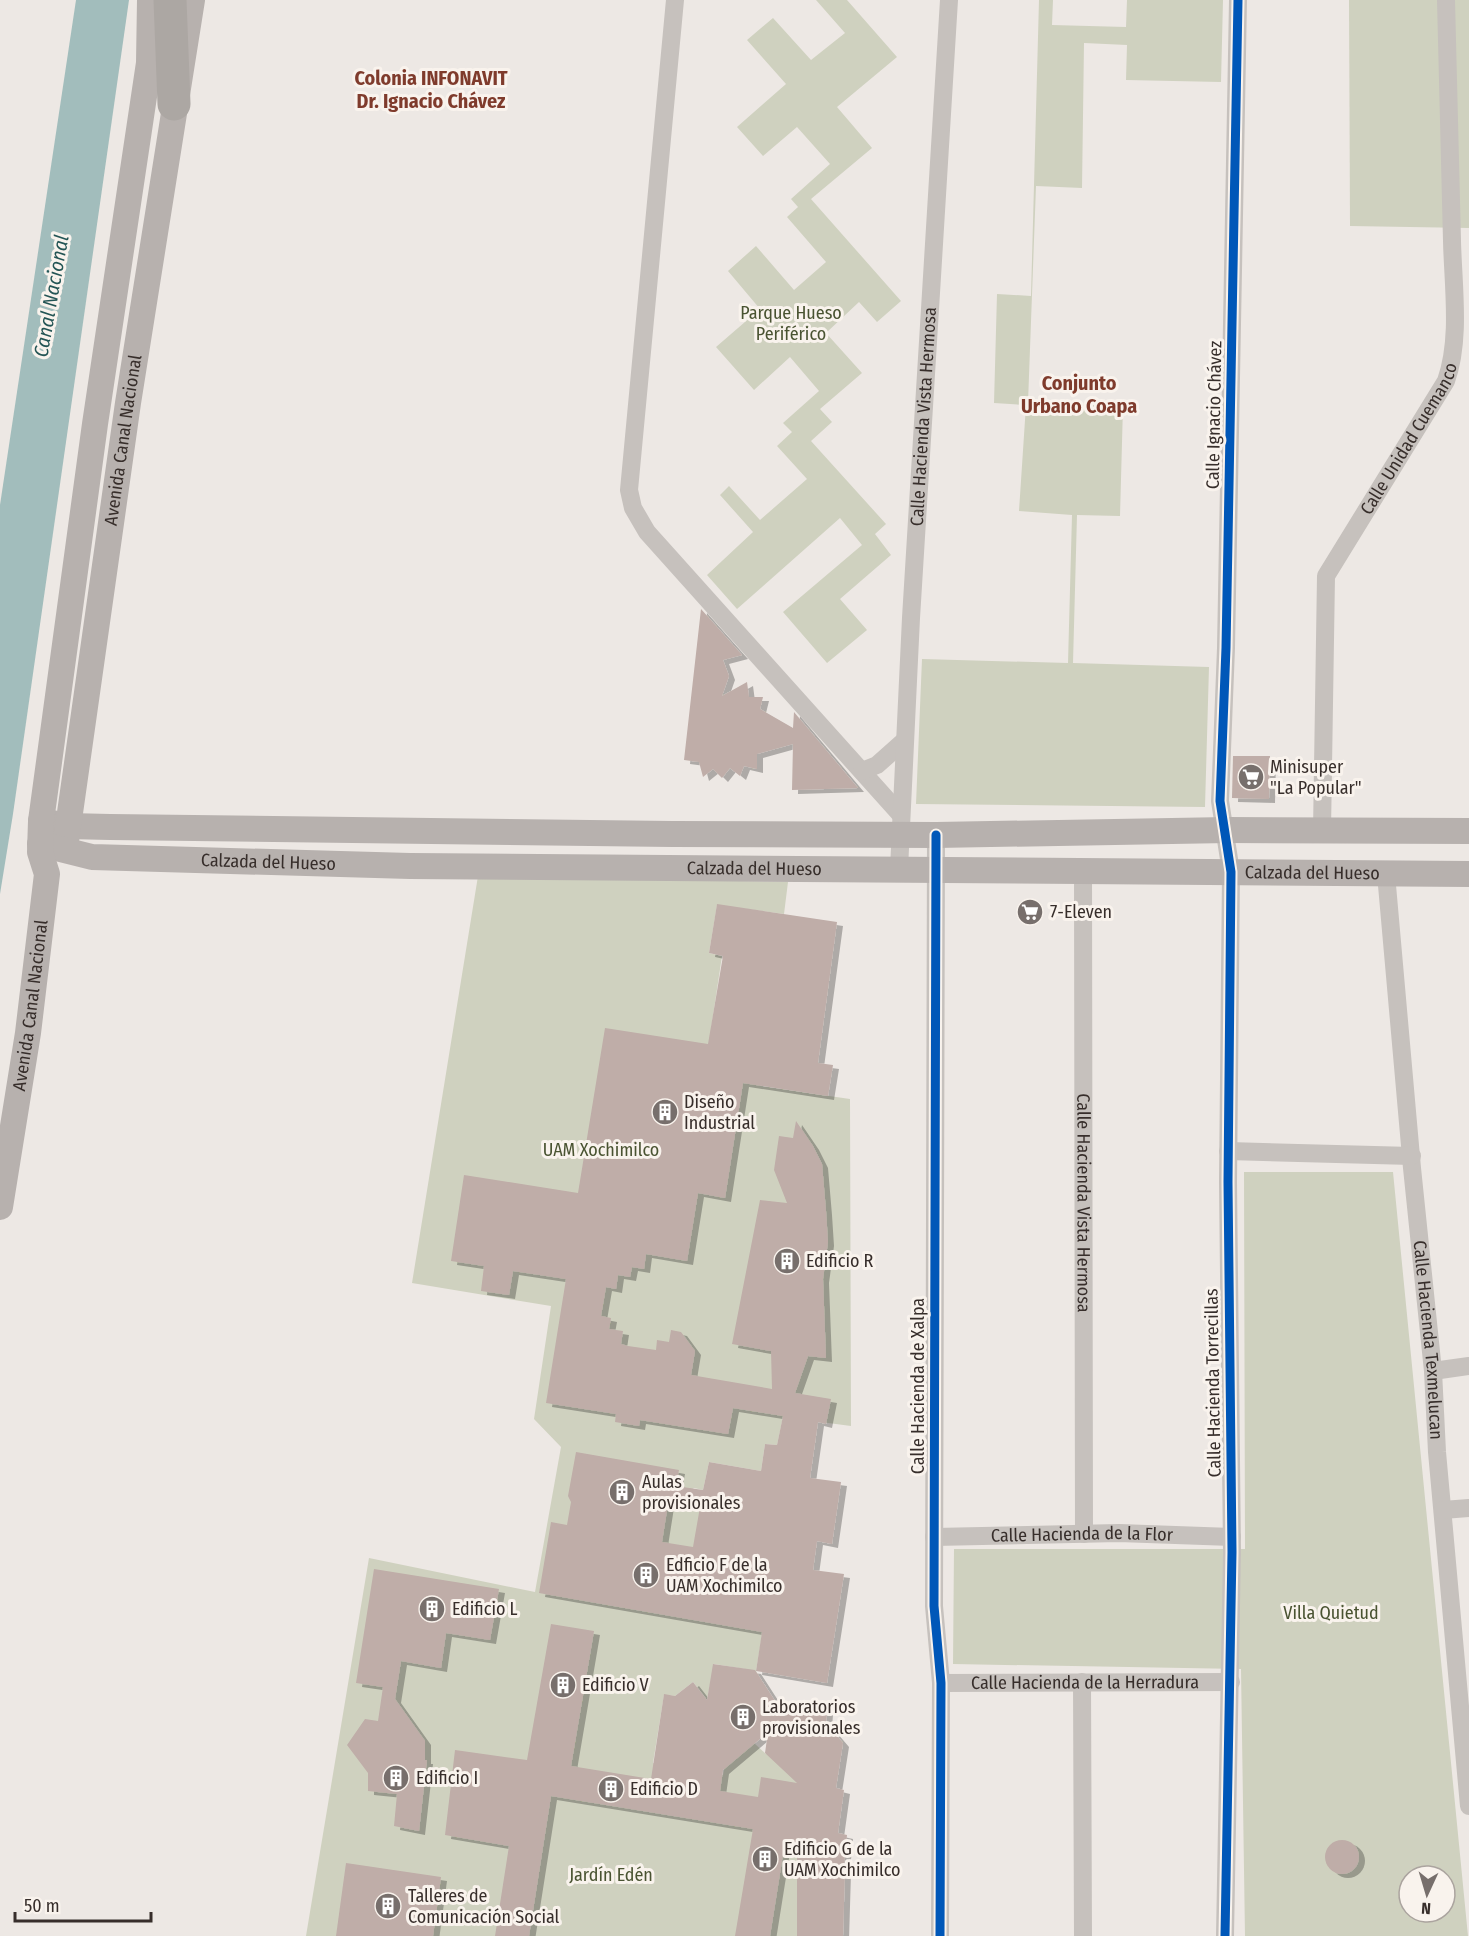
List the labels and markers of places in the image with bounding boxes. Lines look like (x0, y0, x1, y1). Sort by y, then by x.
place label: Minisuper "La Popular" (1270, 756, 1362, 799)
supermarket icon: Minisuper "La Popular" (1236, 762, 1266, 792)
supermarket icon: 7-Eleven (1015, 897, 1045, 927)
place label: 7-Eleven (1050, 901, 1112, 923)
place label: Diseño Industrial (684, 1091, 755, 1134)
building icon: Diseño Industrial (650, 1097, 680, 1127)
building icon: Edificio R (772, 1246, 802, 1276)
place label: Edificio R (806, 1250, 874, 1272)
place label: Aulas provisionales (642, 1471, 741, 1514)
building icon: Aulas provisionales (607, 1477, 637, 1507)
place label: Edficio F de la UAM Xochimilco (666, 1554, 783, 1597)
building icon: Edficio F de la UAM Xochimilco (631, 1560, 661, 1590)
building icon: Edificio L (417, 1594, 447, 1624)
place label: Edificio L (452, 1598, 518, 1620)
building icon: Edificio V (548, 1670, 578, 1700)
place label: Edificio V (582, 1674, 650, 1696)
place label: Laboratorios provisionales (762, 1696, 861, 1739)
building icon: Laboratorios provisionales (728, 1702, 758, 1732)
building icon: Edificio I (381, 1763, 411, 1793)
place label: Edificio I (416, 1767, 478, 1789)
building icon: Edificio D (596, 1774, 626, 1804)
place label: Edificio D (630, 1778, 698, 1800)
place label: Edificio G de la UAM Xochimilco (784, 1838, 901, 1881)
building icon: Edificio G de la UAM Xochimilco (750, 1844, 780, 1874)
place label: Talleres de Comunicación Social (408, 1885, 560, 1928)
building icon: Talleres de Comunicación Social (373, 1891, 403, 1921)

